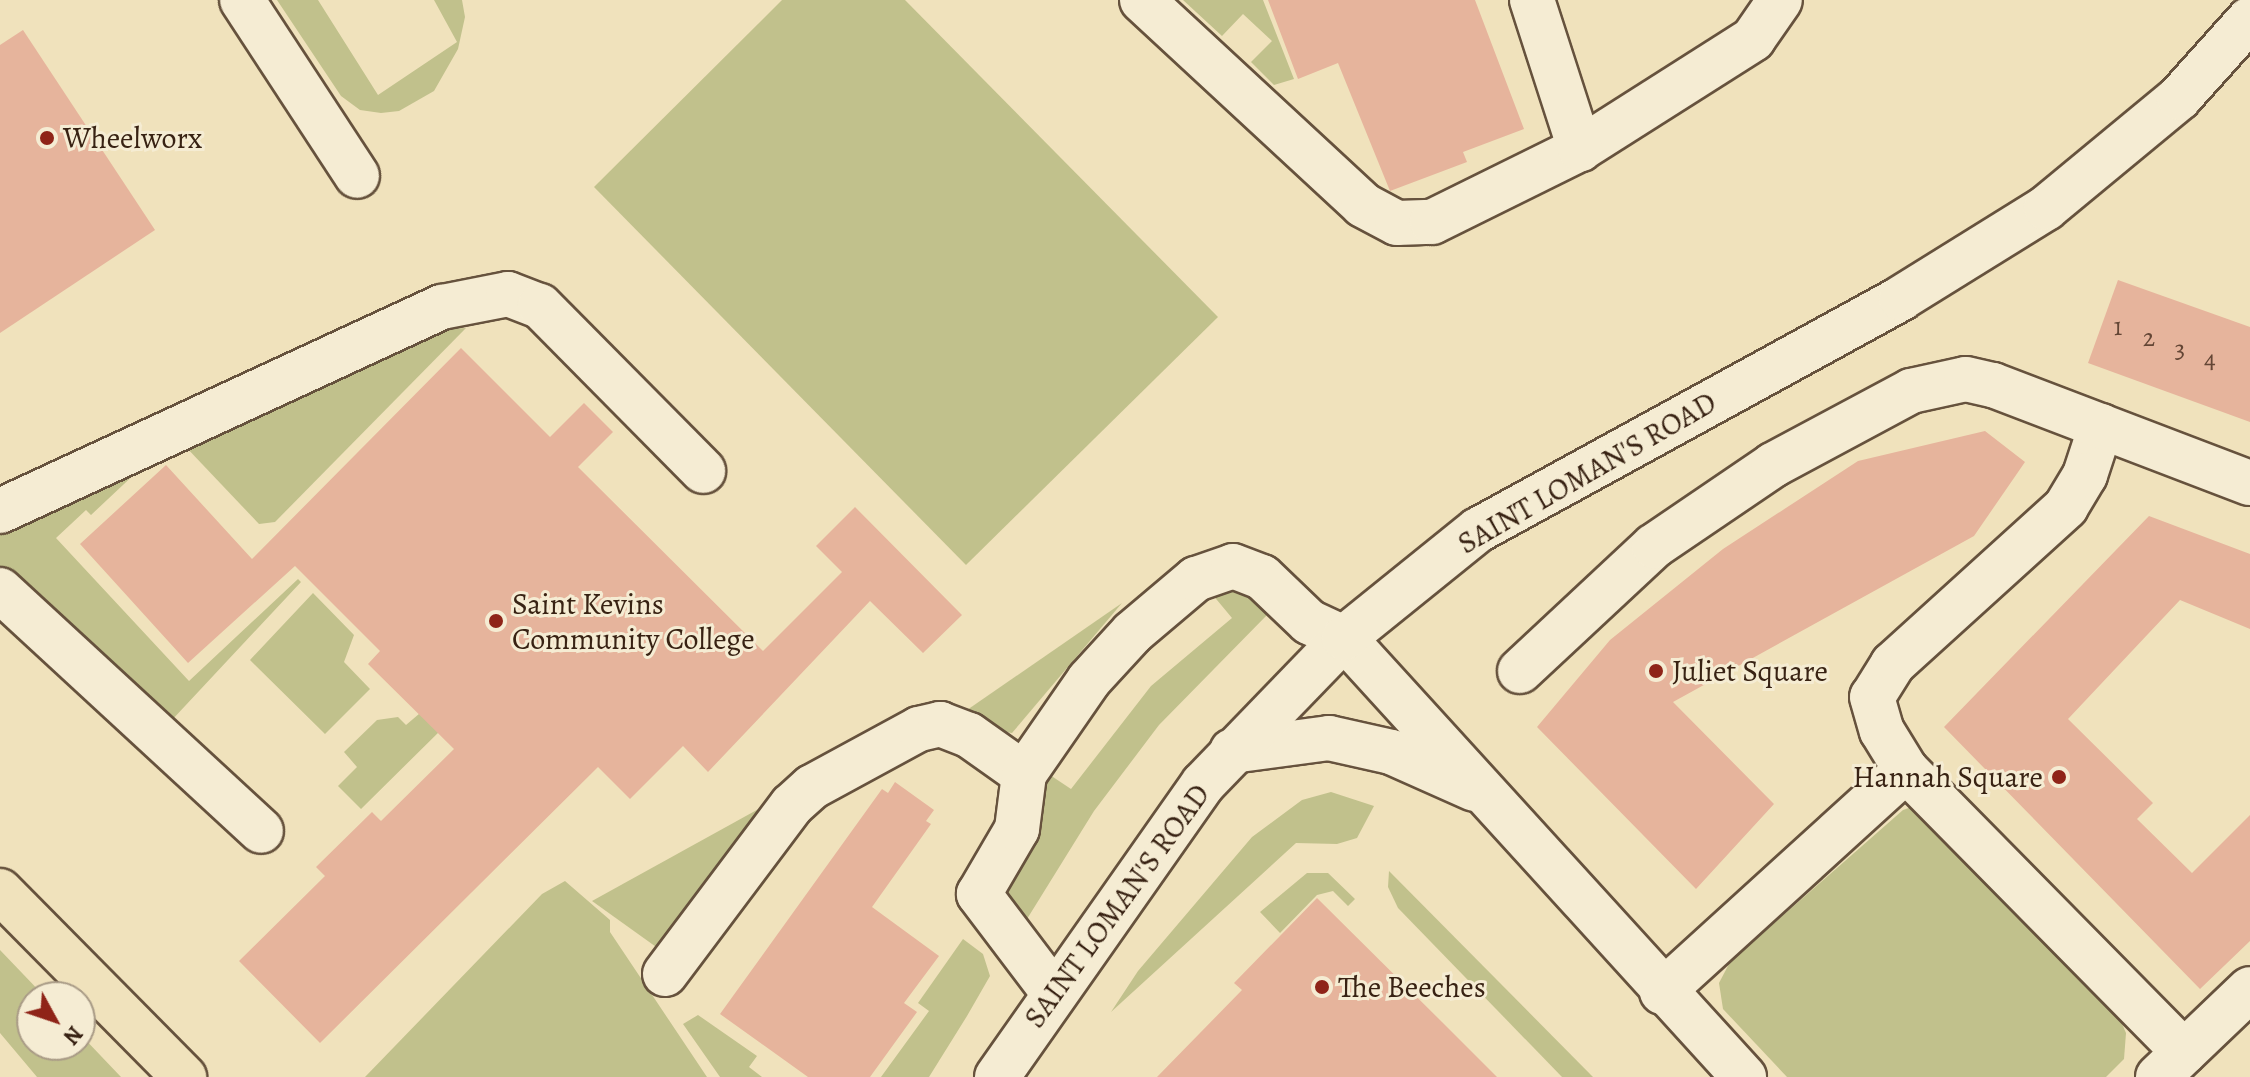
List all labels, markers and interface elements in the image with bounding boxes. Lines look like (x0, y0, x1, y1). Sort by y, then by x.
place label: Wheelworx (63, 120, 202, 156)
marker: Wheelworx (38, 129, 56, 147)
house number: 1 (2114, 311, 2122, 343)
house number: 2 (2143, 322, 2155, 354)
house number: 3 (2175, 333, 2185, 365)
house number: 4 (2204, 344, 2216, 376)
street label: SAINT LOMAN'S ROAD (1451, 384, 1723, 562)
place label: Saint Kevins Community College (512, 586, 755, 656)
marker: Saint Kevins Community College (487, 612, 505, 630)
place label: Juliet Square (1672, 653, 1828, 689)
marker: Juliet Square (1647, 662, 1665, 680)
place label: Hannah Square (1853, 759, 2043, 795)
marker: Hannah Square (2050, 768, 2068, 786)
street label: SAINT LOMAN'S ROAD (1017, 777, 1217, 1035)
place label: The Beeches (1338, 969, 1486, 1005)
marker: The Beeches (1313, 978, 1331, 996)
north arrow (16, 981, 96, 1061)
text: N (56, 1019, 89, 1051)

